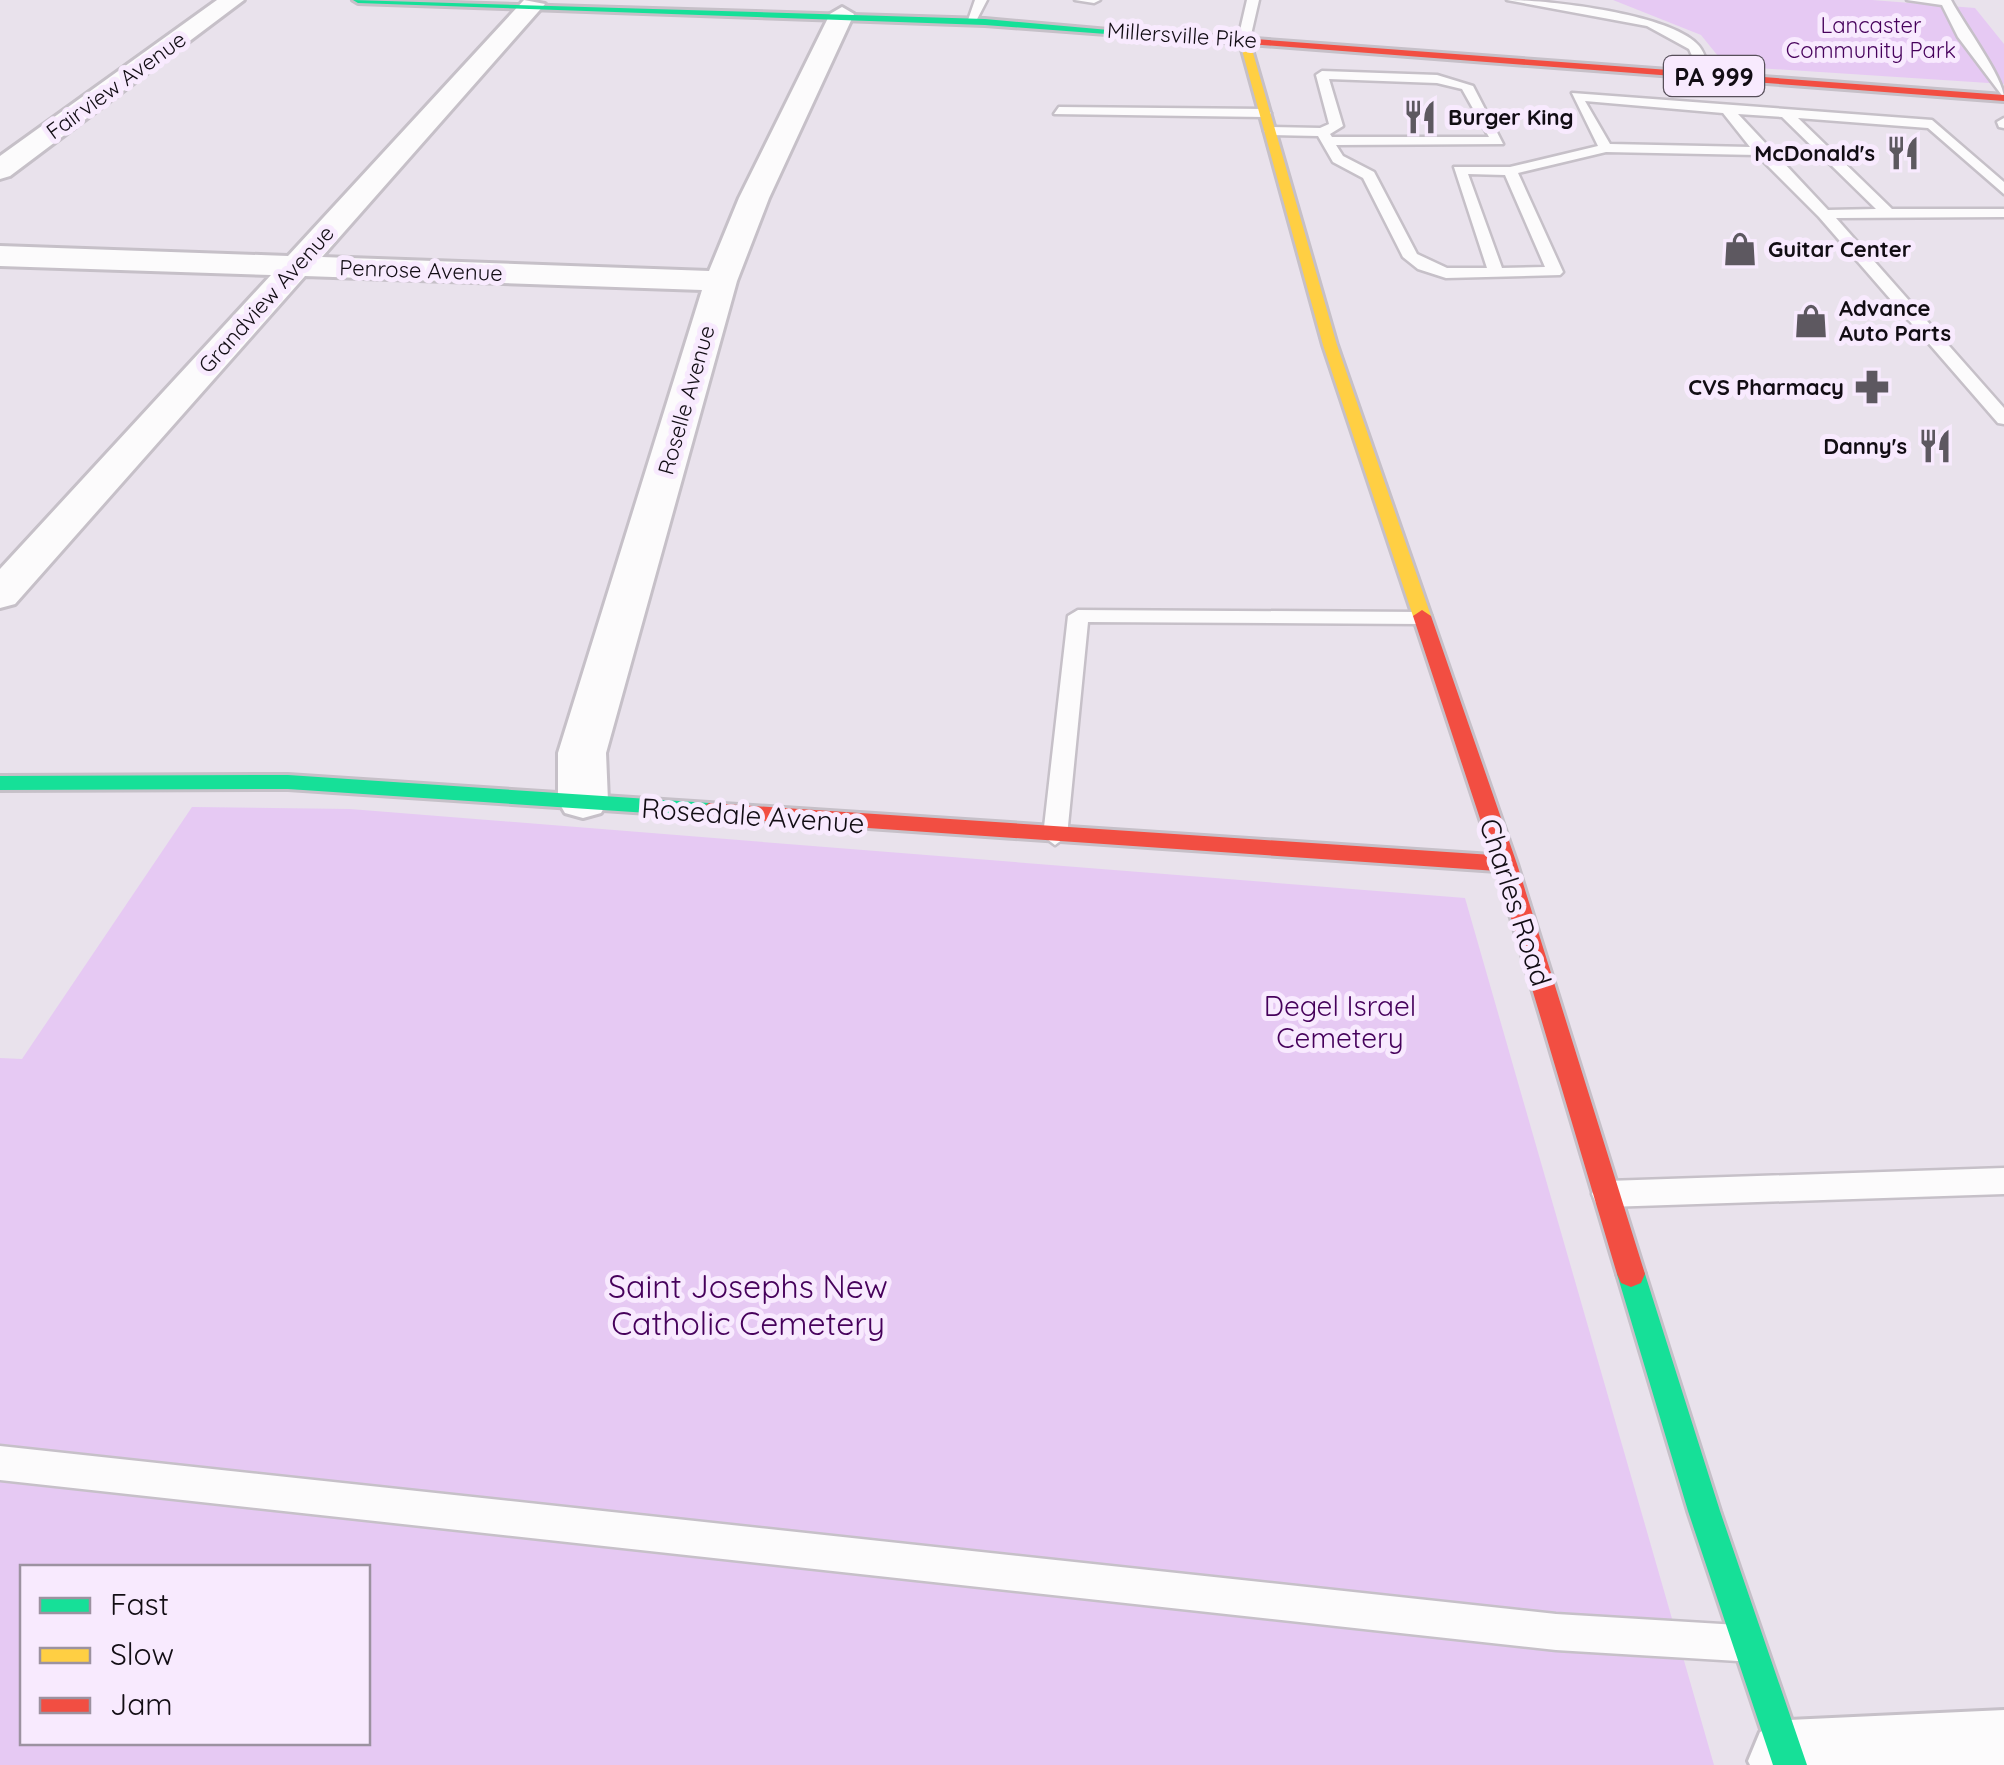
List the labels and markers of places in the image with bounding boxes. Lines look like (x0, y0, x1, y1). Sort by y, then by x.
restaurant icon: Burger King (1401, 98, 1439, 136)
place label: Burger King (1448, 103, 1574, 131)
restaurant icon: McDonald's (1884, 134, 1922, 172)
place label: McDonald's (1754, 139, 1875, 167)
shop icon: Guitar Center (1721, 230, 1759, 268)
place label: Guitar Center (1768, 235, 1912, 263)
place label: Advance Auto Parts (1839, 294, 1951, 347)
shop icon: Advance Auto Parts (1792, 302, 1830, 340)
pharmacy icon: CVS Pharmacy (1853, 368, 1891, 406)
place label: CVS Pharmacy (1688, 373, 1844, 401)
restaurant icon: Danny's (1916, 427, 1954, 465)
place label: Danny's (1823, 432, 1907, 460)

